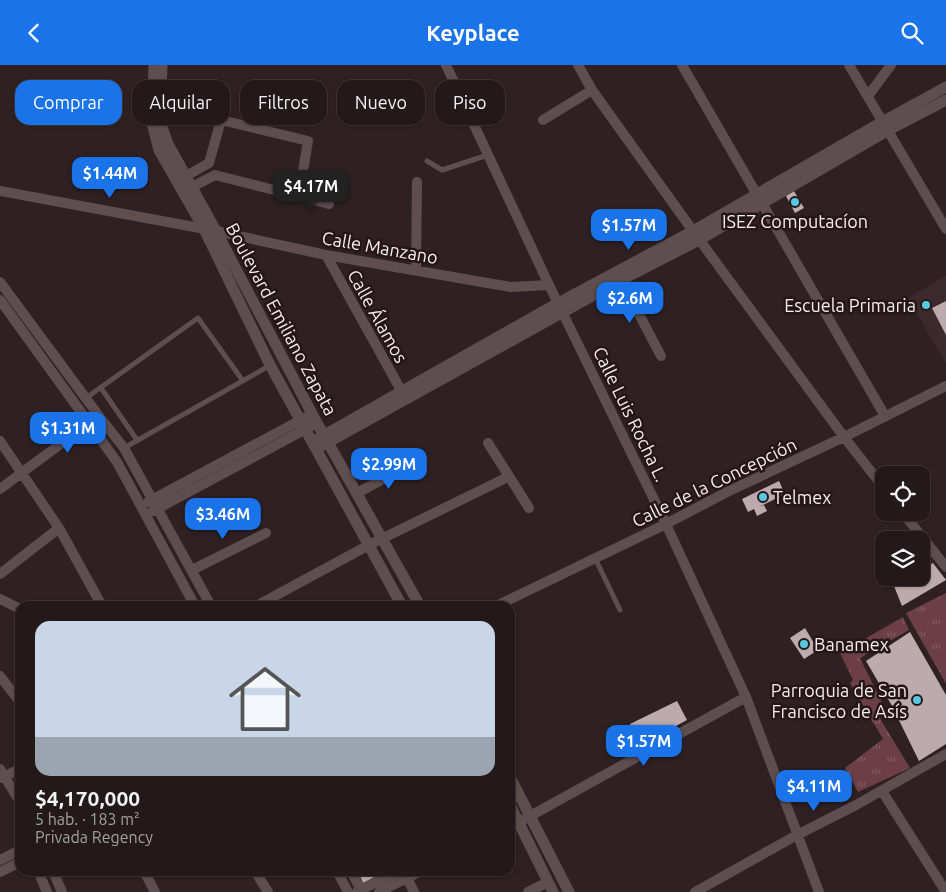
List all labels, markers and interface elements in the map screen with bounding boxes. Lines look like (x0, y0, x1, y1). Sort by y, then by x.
icon: back (20, 19, 48, 47)
icon: search (898, 19, 926, 47)
text: Keyplace (426, 20, 520, 45)
chip: Comprar (15, 80, 122, 125)
chip: Alquilar (132, 80, 230, 125)
chip: Filtros (240, 80, 327, 125)
chip: Nuevo (337, 80, 425, 125)
chip: Piso (435, 80, 505, 125)
pin: $1.44M (69, 157, 151, 199)
text: $1.44M (83, 164, 137, 182)
pin: $4.17M (270, 169, 352, 212)
text: $4.17M (284, 177, 338, 195)
marker: ISEZ Computacíon (789, 196, 801, 208)
pin: $1.57M (588, 209, 670, 251)
place label: ISEZ Computacíon (722, 211, 868, 231)
text: $1.57M (602, 216, 656, 234)
street label: Boulevard Emiliano Zapata (223, 219, 341, 419)
street label: Calle Manzano (321, 227, 439, 267)
street label: Calle Álamos (344, 265, 413, 366)
pin: $2.6M (595, 281, 665, 324)
text: $2.6M (607, 289, 653, 307)
place label: Escuela Primaria (784, 295, 916, 315)
marker: Escuela Primaria (920, 299, 932, 311)
street label: Calle Luis Rocha L. (590, 343, 672, 485)
pin: $1.31M (27, 411, 109, 454)
text: $1.31M (41, 419, 95, 437)
street label: Calle de la Concepción (628, 433, 800, 531)
pin: $2.99M (348, 447, 430, 490)
text: $2.99M (362, 455, 416, 473)
map controls (875, 466, 930, 586)
button: locate (875, 466, 930, 521)
place label: Telmex (773, 487, 831, 507)
marker: Telmex (757, 491, 769, 503)
pin: $3.46M (182, 497, 264, 540)
text: $3.46M (196, 505, 250, 523)
button: layers (875, 531, 930, 586)
place label: Banamex (814, 634, 889, 654)
marker: Banamex (798, 638, 810, 650)
icon: home (220, 654, 310, 744)
place label: Parroquia de San Francisco de Asís (771, 680, 907, 721)
marker: Parroquia de San Francisco de Asís (911, 694, 923, 706)
pin: $1.57M (603, 725, 685, 767)
text: $1.57M (617, 732, 671, 750)
pin: $4.11M (773, 769, 855, 812)
text: $4.11M (787, 777, 841, 795)
text: $4,170,000 (35, 786, 140, 810)
text: 5 hab. · 183 m² (35, 810, 140, 828)
text: Privada Regency (35, 828, 153, 846)

